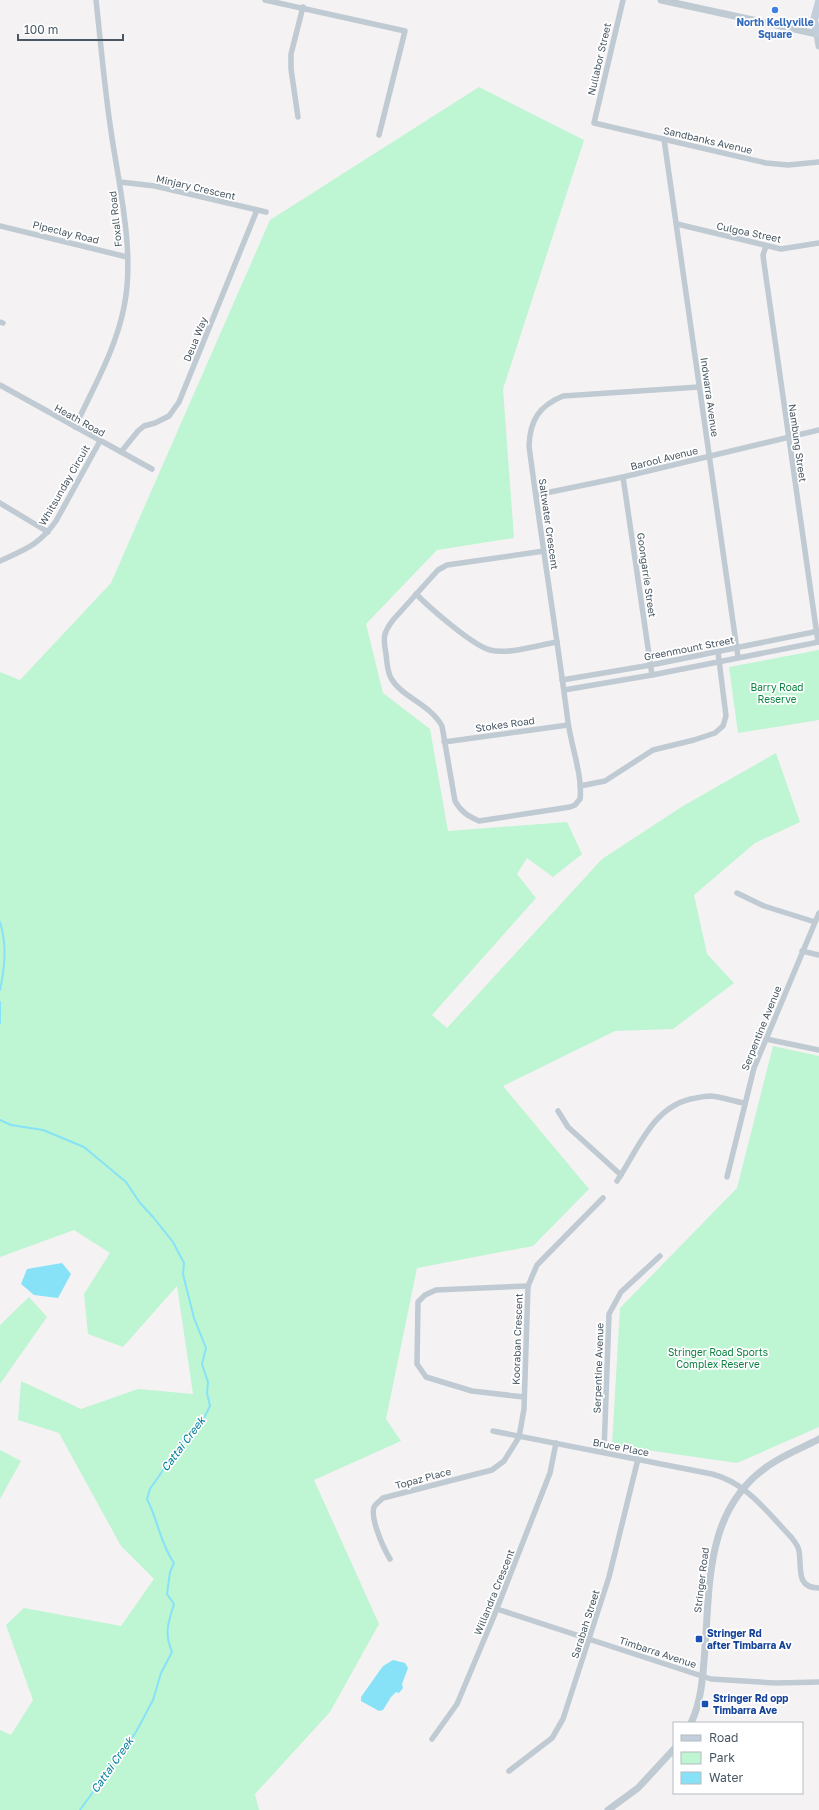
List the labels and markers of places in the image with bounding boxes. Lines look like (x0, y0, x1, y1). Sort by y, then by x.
marker: North Kellyville Square (770, 5, 780, 15)
place label: North Kellyville Square (736, 16, 814, 40)
place label: Stringer Rd after Timbarra Av (707, 1627, 791, 1651)
marker: Stringer Rd after Timbarra Av (694, 1634, 704, 1644)
place label: Stringer Rd opp Timbarra Ave (713, 1692, 789, 1716)
marker: Stringer Rd opp Timbarra Ave (700, 1699, 710, 1709)

